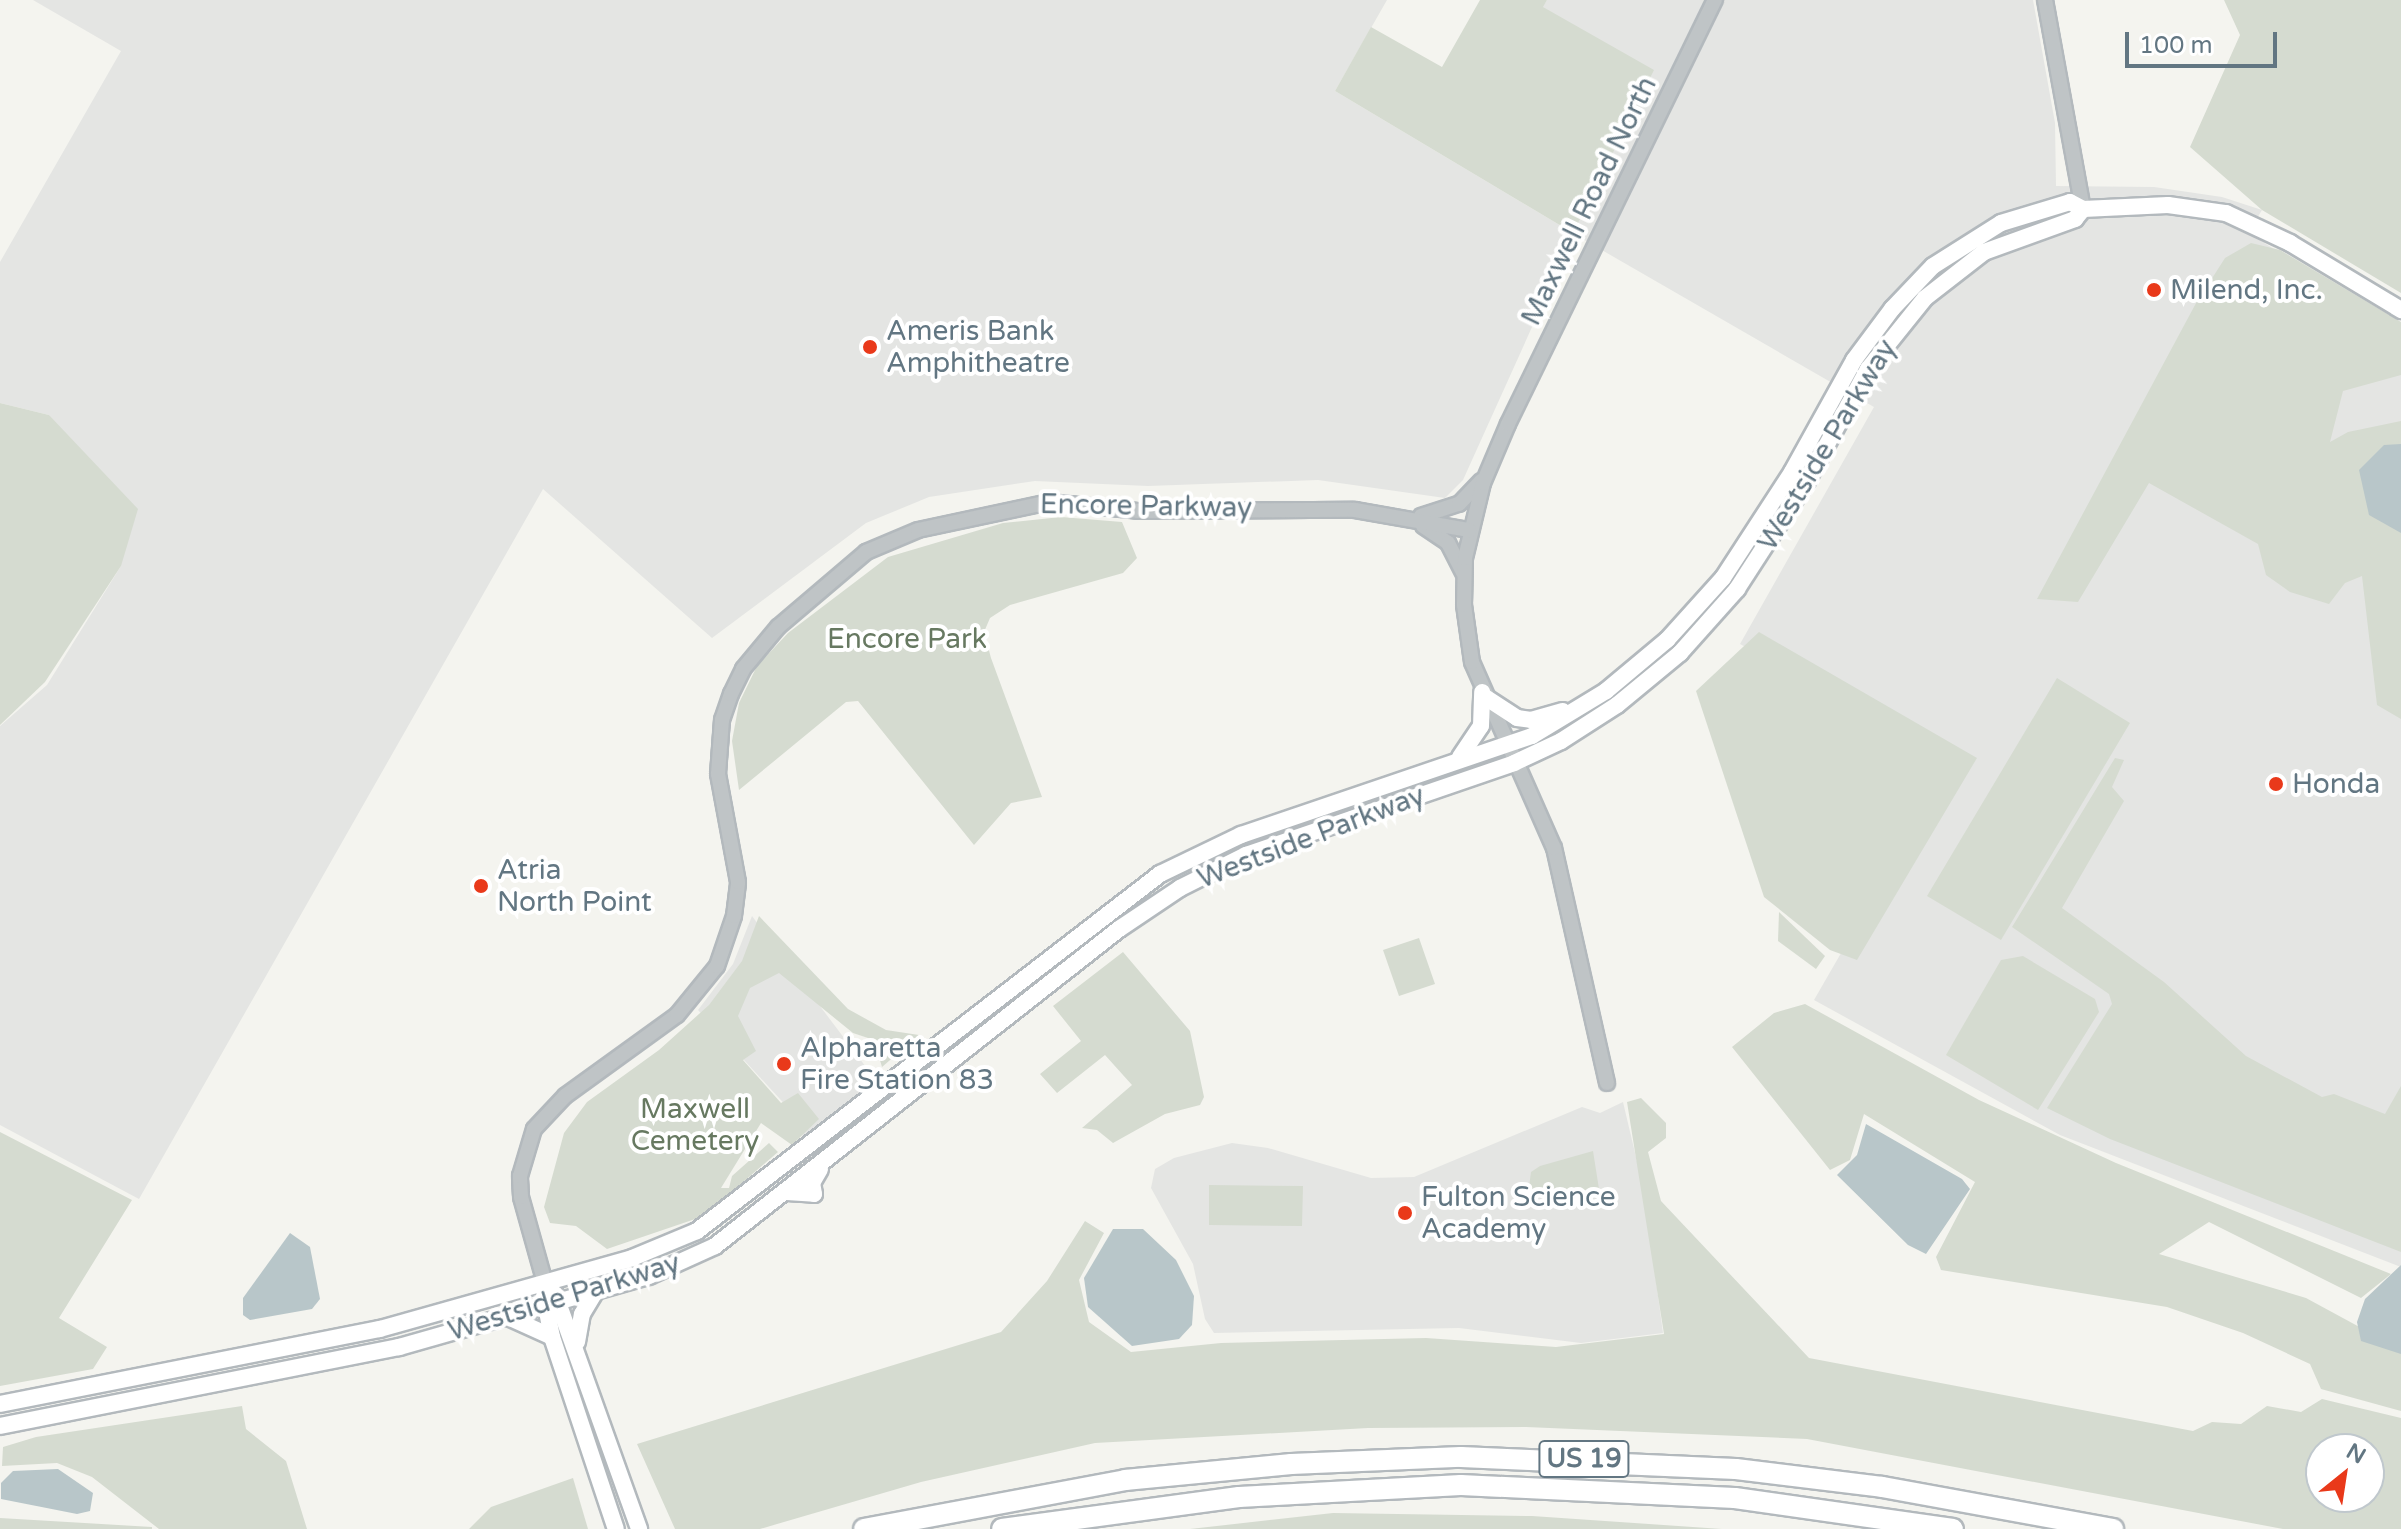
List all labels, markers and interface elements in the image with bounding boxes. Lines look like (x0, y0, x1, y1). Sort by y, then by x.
scale bar (2129, 16, 2281, 66)
text: 100 m (2139, 31, 2213, 60)
street label: Maxwell Road North (1514, 71, 1664, 331)
place label: Milend, Inc. (2170, 273, 2323, 307)
marker: Milend, Inc. (2145, 281, 2163, 299)
place label: Ameris Bank Amphitheatre (886, 314, 1070, 380)
street label: Westside Parkway (1751, 333, 1903, 557)
marker: Ameris Bank Amphitheatre (861, 338, 879, 356)
street label: Encore Parkway (1040, 487, 1252, 525)
park label: Encore Park (827, 622, 987, 656)
place label: Honda (2292, 767, 2380, 801)
marker: Honda (2267, 775, 2285, 793)
street label: Westside Parkway (1193, 778, 1429, 896)
place label: Atria North Point (497, 853, 652, 919)
marker: Atria North Point (472, 877, 490, 895)
place label: Alpharetta Fire Station 83 (800, 1031, 994, 1097)
marker: Alpharetta Fire Station 83 (775, 1055, 793, 1073)
park label: Maxwell Cemetery (631, 1092, 759, 1158)
place label: Fulton Science Academy (1421, 1180, 1616, 1246)
marker: Fulton Science Academy (1396, 1204, 1414, 1222)
street label: Westside Parkway (444, 1246, 684, 1348)
north arrow (2305, 1433, 2385, 1513)
road number: US 19 (1538, 1437, 1630, 1481)
text: N (2342, 1438, 2370, 1470)

